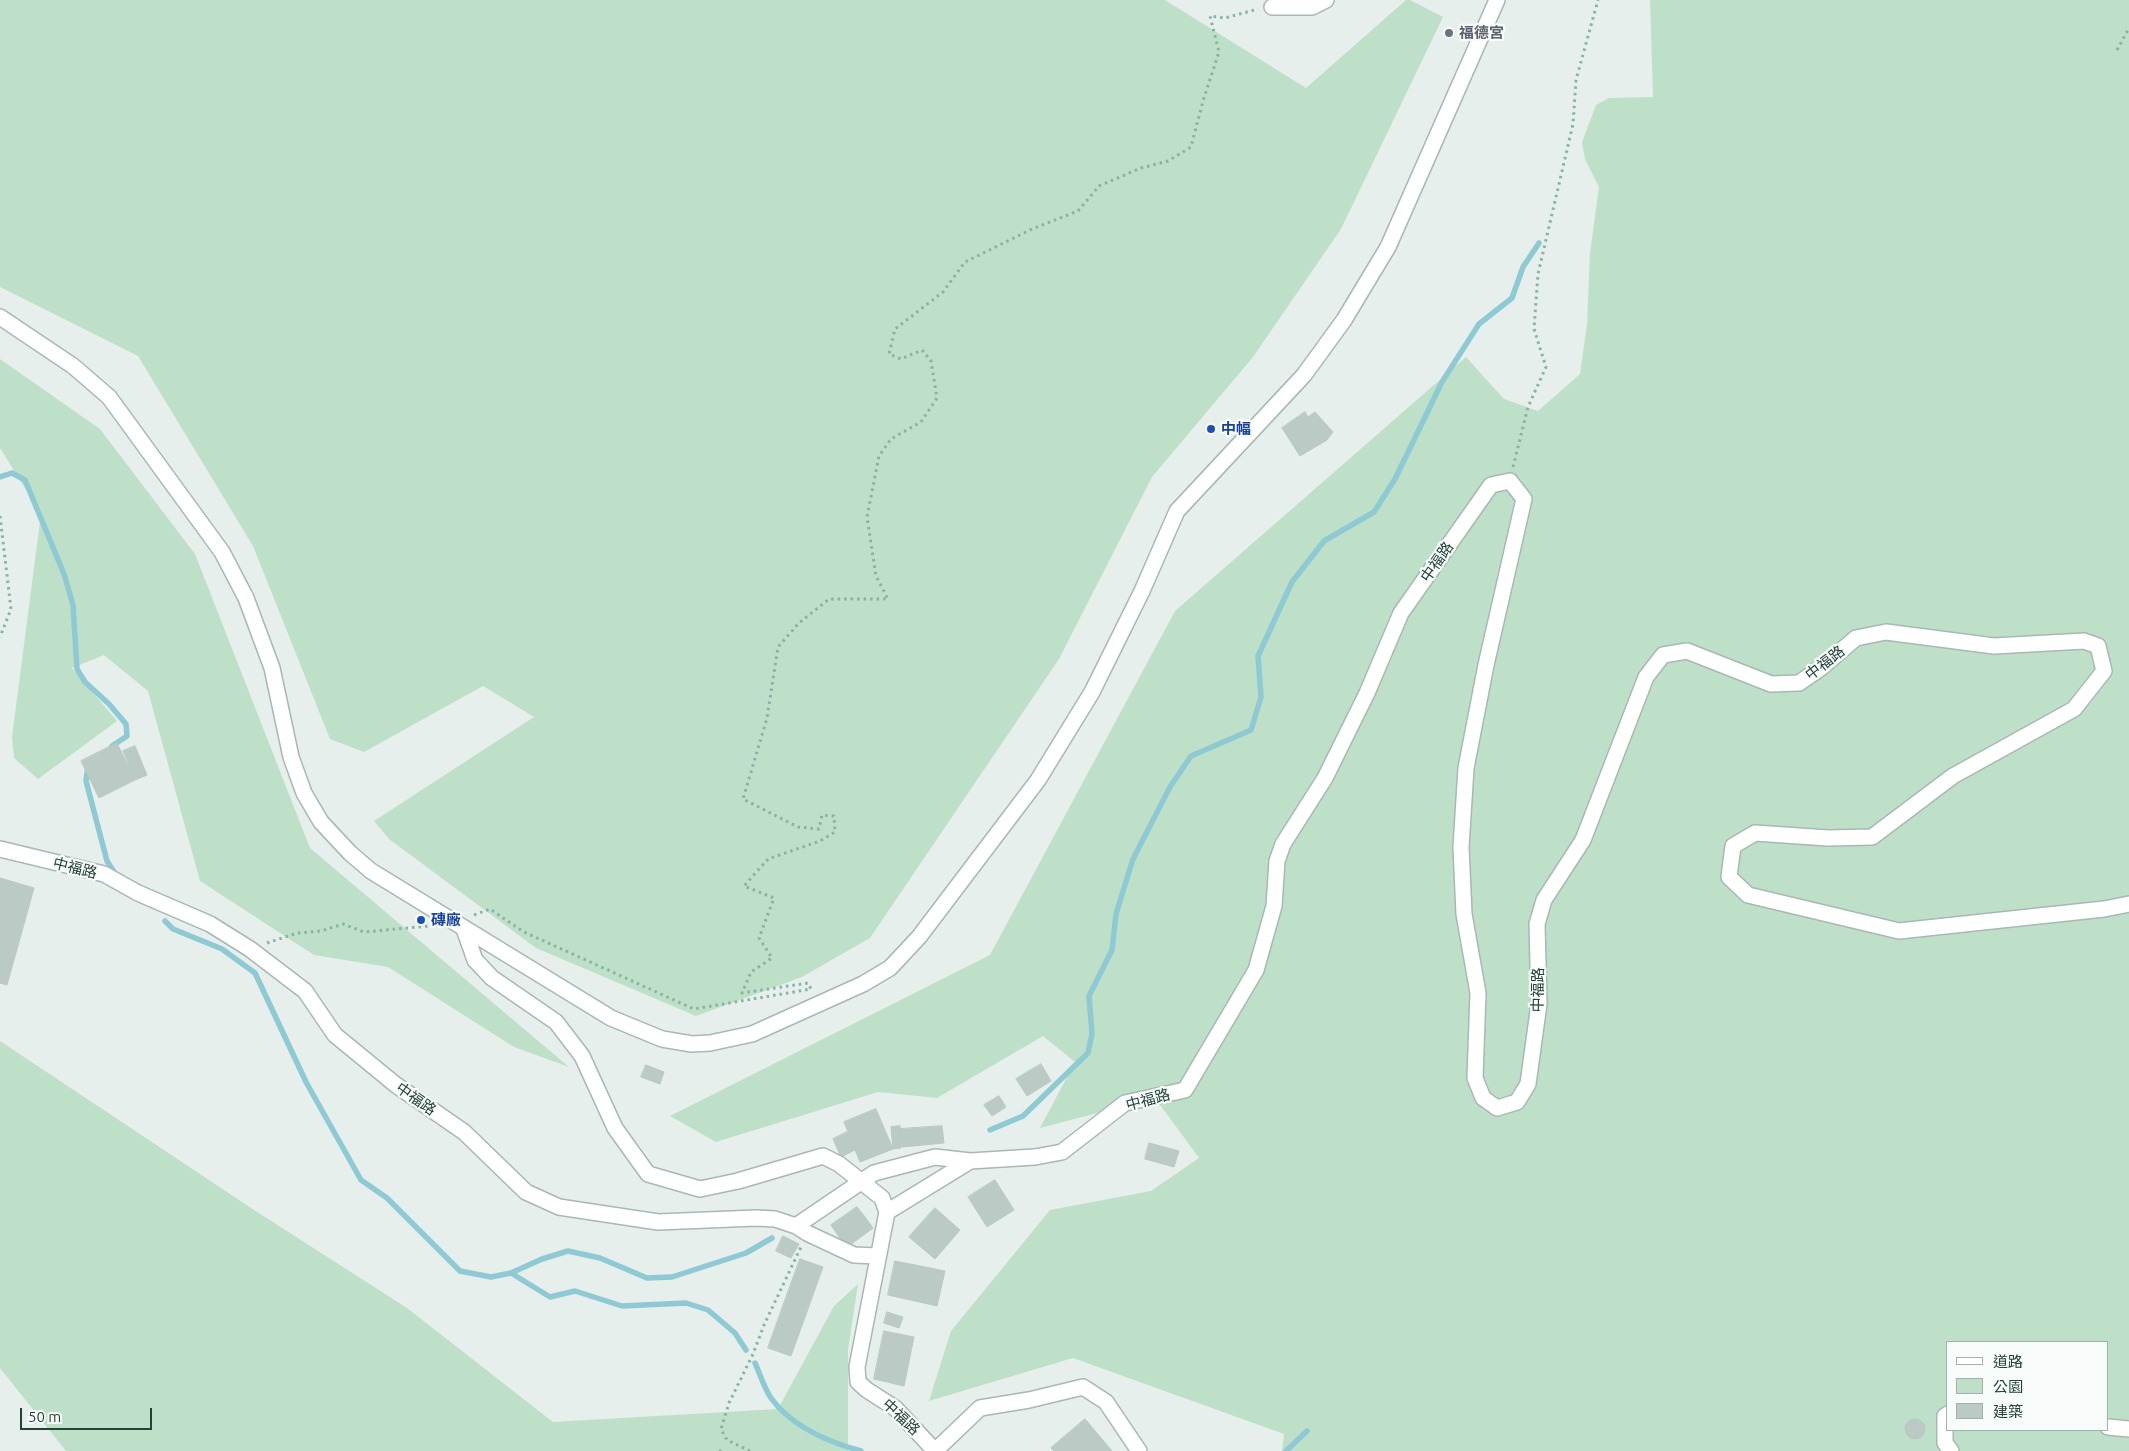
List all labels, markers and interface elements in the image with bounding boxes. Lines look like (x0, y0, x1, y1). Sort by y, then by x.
place label: 福德宮 (1459, 24, 1504, 42)
marker: 福德宮 (1443, 27, 1455, 39)
place label: 中幅 (1221, 420, 1251, 438)
marker: 中幅 (1205, 423, 1217, 435)
street label: 中福路 (1417, 538, 1457, 586)
street label: 中福路 (1802, 642, 1848, 684)
street label: 中福路 (51, 854, 99, 882)
place label: 磚廠 (431, 911, 461, 929)
marker: 磚廠 (415, 914, 427, 926)
street label: 中福路 (1529, 967, 1547, 1013)
street label: 中福路 (392, 1079, 440, 1119)
street label: 中福路 (1124, 1085, 1172, 1115)
legend (1946, 1341, 2109, 1431)
text: 道路 (1993, 1353, 2023, 1370)
text: 公園 (1993, 1378, 2023, 1395)
street label: 中福路 (878, 1395, 924, 1439)
scale bar (22, 1398, 155, 1430)
text: 建築 (1993, 1403, 2023, 1420)
text: 50 m (28, 1408, 61, 1425)

